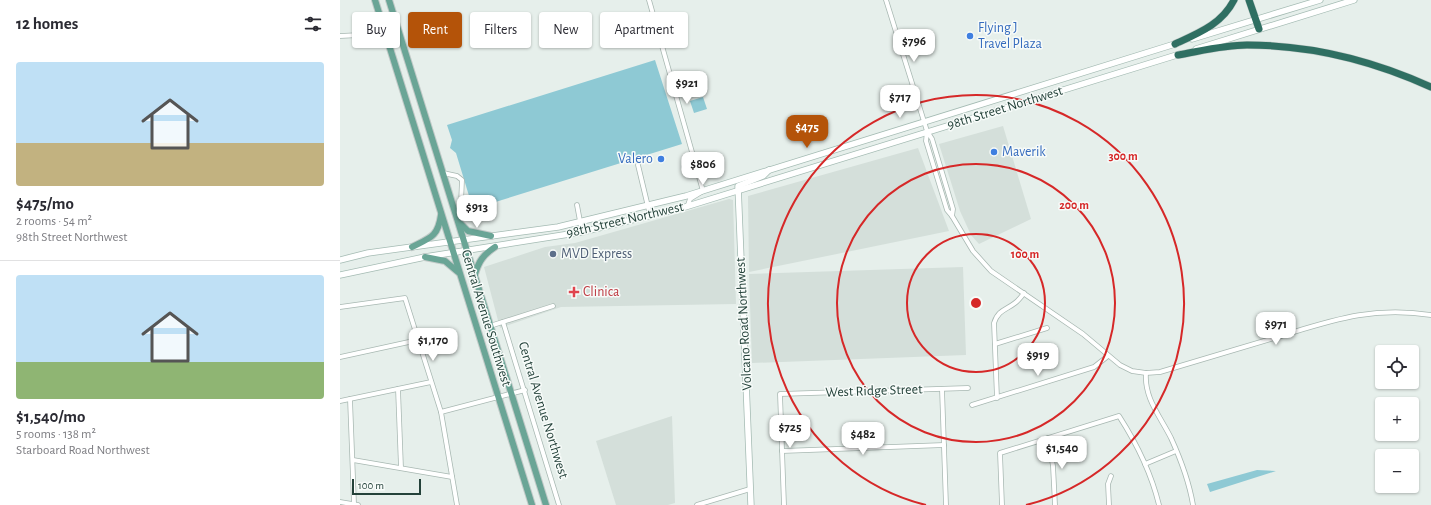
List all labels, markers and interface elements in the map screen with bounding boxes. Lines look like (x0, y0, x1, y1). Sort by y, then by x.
chip: Buy (352, 12, 400, 48)
chip: Rent (408, 12, 462, 48)
chip: Filters (470, 12, 531, 48)
chip: New (539, 12, 592, 48)
chip: Apartment (600, 12, 688, 48)
icon: filters (302, 13, 324, 35)
text: 12 homes (16, 15, 78, 32)
place label: Flying J Travel Plaza (978, 21, 1043, 51)
pin: $796 (890, 29, 938, 63)
marker: Flying J Travel Plaza (965, 31, 975, 41)
text: $796 (902, 35, 926, 48)
pin: $921 (663, 71, 711, 105)
text: $921 (676, 77, 698, 90)
street label: 98th Street Northwest (946, 84, 1065, 132)
pin: $717 (876, 85, 924, 119)
icon: home (134, 88, 206, 160)
text: $717 (889, 91, 911, 104)
pin: $475 (783, 115, 831, 149)
text: $475 (795, 121, 819, 134)
place label: Maverik (1002, 145, 1046, 159)
marker: Maverik (989, 147, 999, 157)
text: 300 m (1108, 150, 1138, 162)
place label: Valero (618, 152, 653, 166)
pin: $806 (679, 152, 727, 186)
marker: Valero (656, 154, 666, 164)
text: $806 (690, 158, 716, 171)
text: $475/mo (16, 195, 74, 212)
pin: $913 (453, 195, 501, 229)
text: 200 m (1059, 199, 1089, 211)
street label: 98th Street Northwest (565, 200, 686, 240)
text: $913 (466, 201, 488, 214)
text: 2 rooms · 54 m² (16, 215, 92, 228)
text: 98th Street Northwest (16, 231, 127, 244)
place label: MVD Express (561, 247, 632, 261)
street label: Central Avenue Southwest (459, 248, 514, 388)
text: 100 m (1011, 248, 1039, 260)
marker: MVD Express (548, 249, 558, 259)
street label: Volcano Road Northwest (733, 257, 754, 391)
place label: Clinica (583, 285, 620, 299)
marker: Clinica (568, 286, 580, 298)
centre of rings (969, 296, 983, 310)
icon: home (134, 301, 206, 373)
pin: $971 (1252, 312, 1300, 346)
text: $971 (1265, 318, 1287, 331)
pin: $1,170 (400, 328, 466, 362)
text: $1,170 (418, 334, 448, 347)
street label: Central Avenue Northwest (516, 340, 571, 481)
pin: $919 (1014, 343, 1062, 377)
map controls (1375, 345, 1419, 493)
button: locate (1375, 345, 1419, 389)
text: $919 (1026, 349, 1050, 362)
street label: West Ridge Street (825, 382, 923, 400)
button: + (1375, 397, 1419, 441)
text: $1,540/mo (16, 408, 85, 425)
pin: $725 (766, 415, 814, 449)
text: $725 (778, 421, 802, 434)
pin: $482 (839, 422, 887, 456)
text: 5 rooms · 138 m² (16, 428, 96, 441)
text: $482 (851, 428, 875, 441)
pin: $1,540 (1029, 436, 1095, 470)
text: $1,540 (1046, 442, 1078, 455)
text: Starboard Road Northwest (16, 444, 150, 457)
button: − (1375, 449, 1419, 493)
scale bar (352, 477, 421, 496)
text: 100 m (358, 480, 384, 491)

